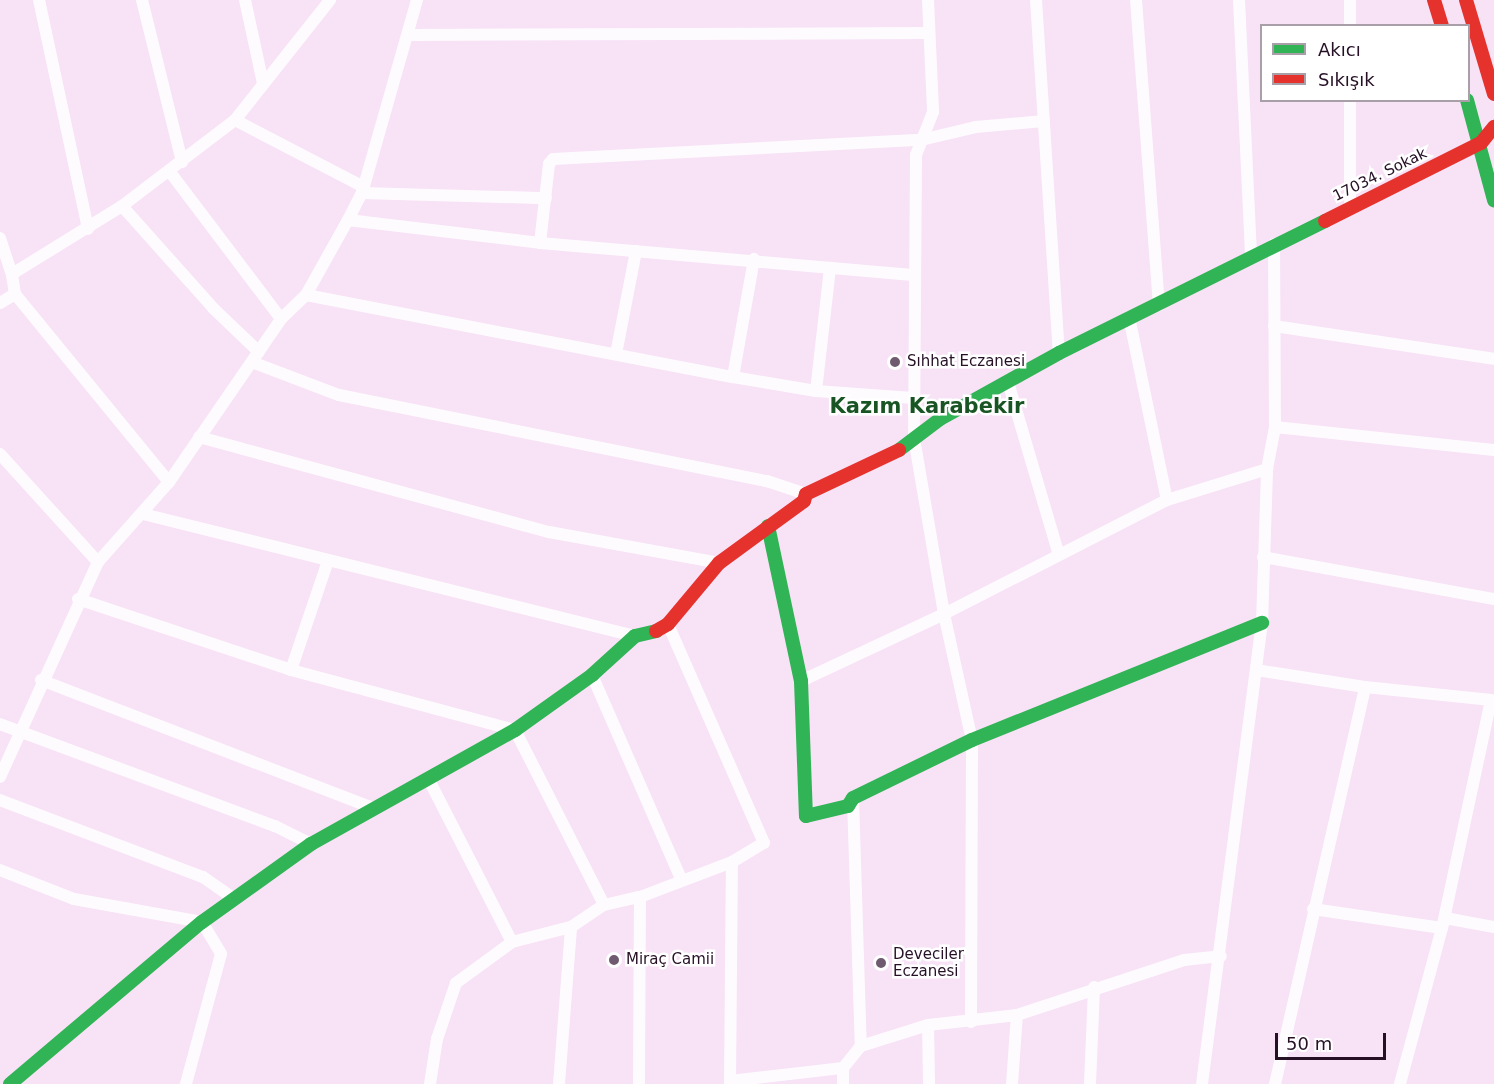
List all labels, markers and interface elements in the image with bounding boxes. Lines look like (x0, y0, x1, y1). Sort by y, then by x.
legend (1260, 24, 1470, 102)
text: Akıcı (1318, 39, 1361, 60)
text: Sıkışık (1318, 69, 1375, 90)
street label: 17034. Sokak (1330, 144, 1430, 206)
place label: Sıhhat Eczanesi (907, 353, 1025, 371)
marker: Sıhhat Eczanesi (888, 355, 902, 369)
district label: Kazım Karabekir (830, 393, 1024, 419)
place label: Deveciler Eczanesi (893, 945, 964, 980)
place label: Miraç Camii (626, 951, 714, 969)
marker: Miraç Camii (607, 953, 621, 967)
marker: Deveciler Eczanesi (874, 956, 888, 970)
scale bar (1278, 1021, 1389, 1059)
text: 50 m (1286, 1033, 1332, 1054)

